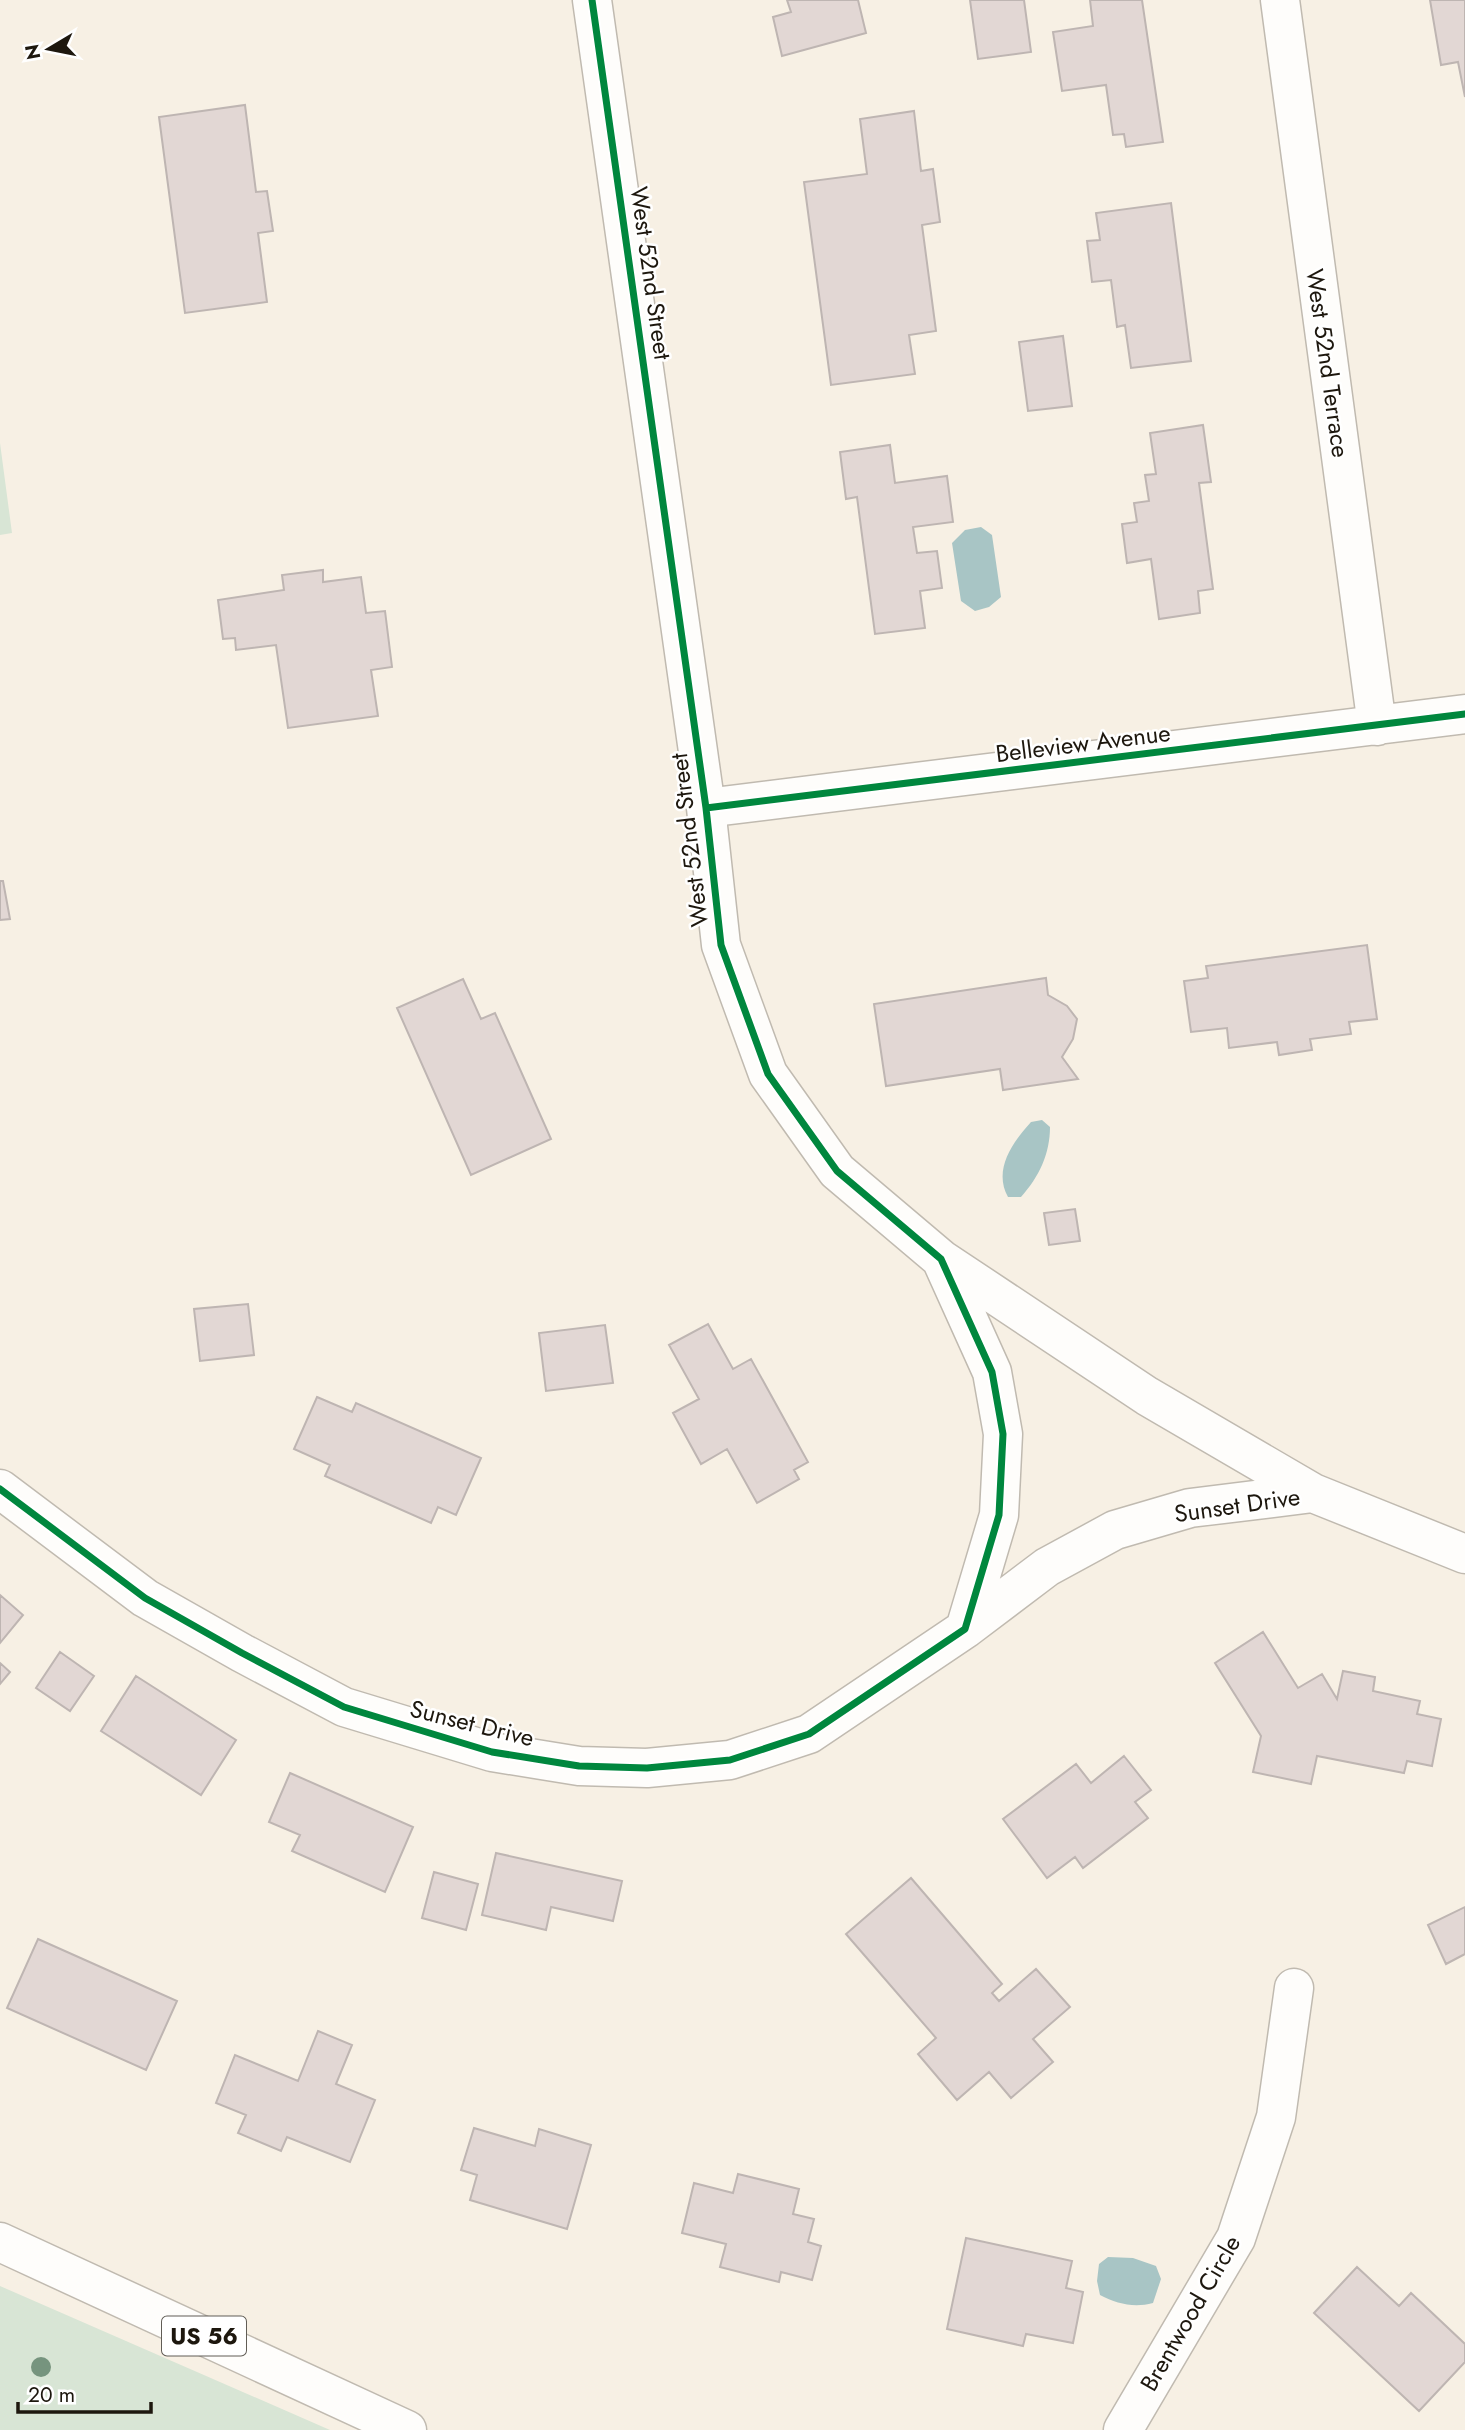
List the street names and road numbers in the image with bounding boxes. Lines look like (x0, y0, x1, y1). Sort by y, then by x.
street label: West 52nd Street (622, 184, 681, 362)
street label: West 52nd Terrace (1297, 266, 1359, 460)
street label: Belleview Avenue (994, 715, 1172, 771)
street label: West 52nd Street (661, 751, 717, 929)
street label: Sunset Drive (1172, 1479, 1302, 1531)
street label: Sunset Drive (406, 1691, 538, 1755)
street label: Brentwood Circle (1131, 2228, 1249, 2398)
road number: US 56 (162, 2316, 246, 2356)

